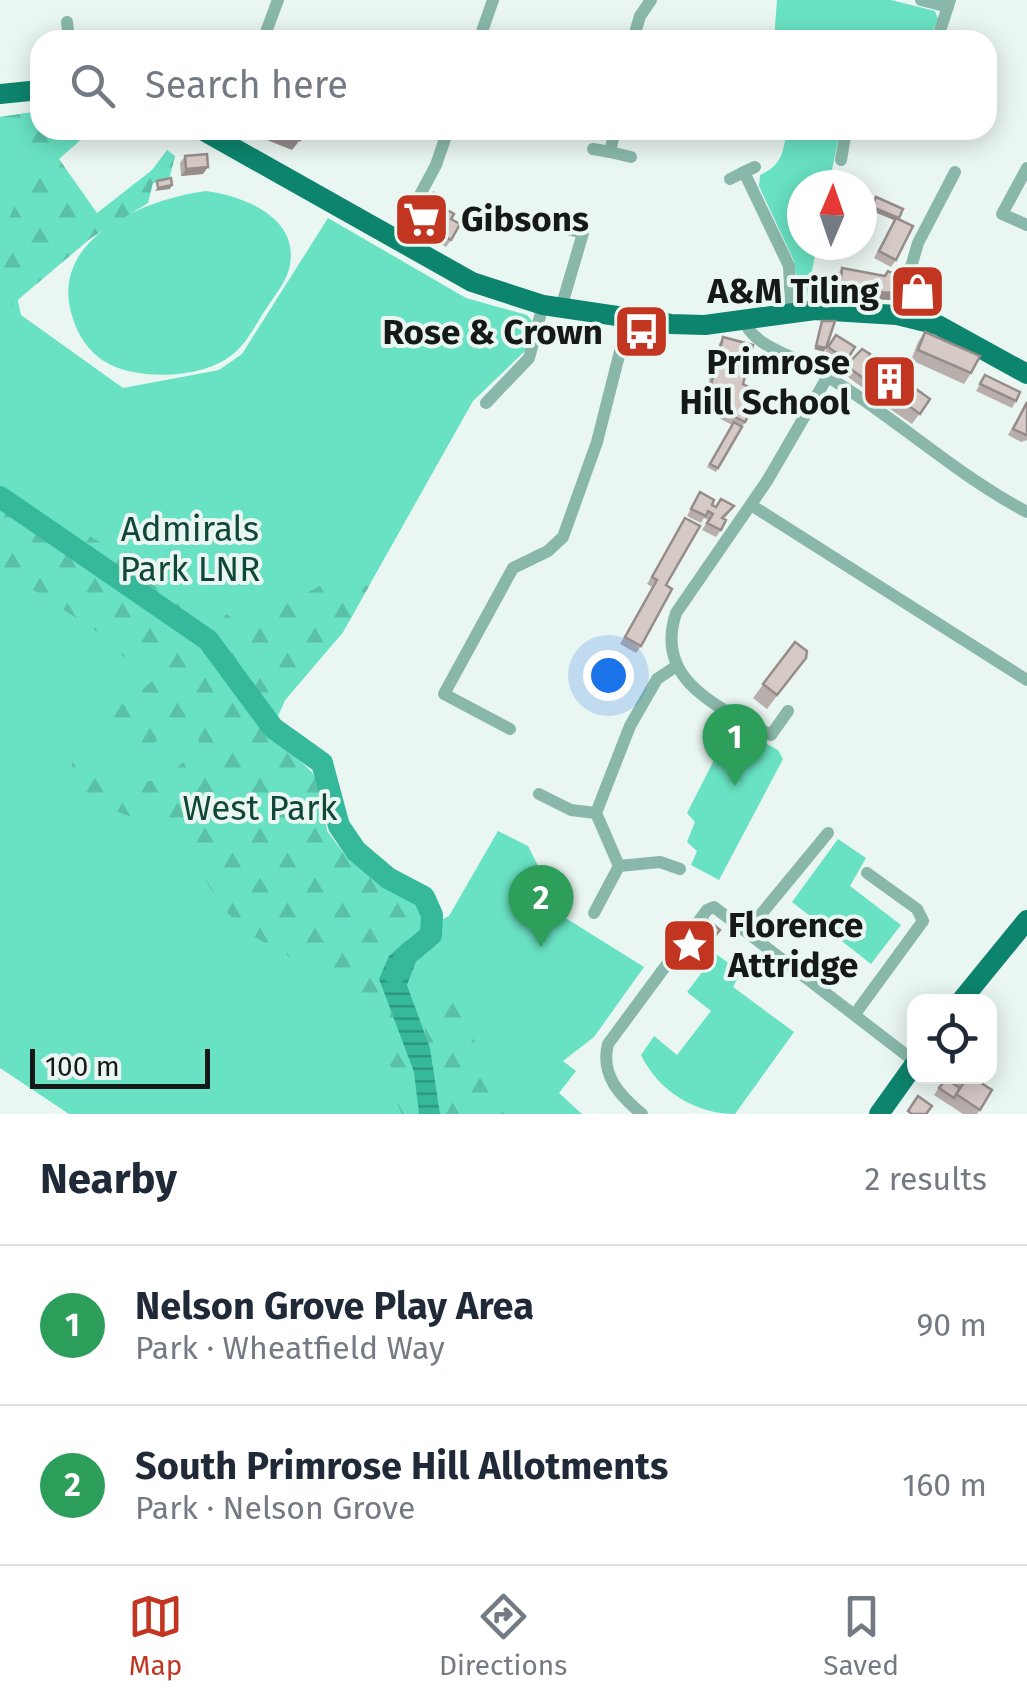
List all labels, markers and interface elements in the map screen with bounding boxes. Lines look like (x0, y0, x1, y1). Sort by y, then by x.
search box (30, 30, 997, 140)
icon: search (65, 58, 120, 113)
text: Search here (145, 62, 348, 108)
north arrow (787, 170, 877, 260)
supermarket icon: Gibsons (392, 189, 452, 249)
place label: Gibsons (461, 198, 589, 240)
shop icon: A&M Tiling (888, 261, 948, 321)
place label: A&M Tiling (706, 270, 880, 312)
bus stop icon: Rose & Crown (612, 302, 672, 362)
place label: Rose & Crown (383, 311, 603, 353)
place label: Primrose Hill School (679, 341, 851, 423)
building icon: Primrose Hill School (859, 352, 919, 412)
park label: Admirals Park LNR (120, 508, 260, 590)
your location (583, 650, 634, 701)
pin: 1 (702, 704, 768, 786)
park label: West Park (183, 787, 337, 829)
pin: 2 (508, 864, 574, 947)
place label: Florence Attridge (727, 904, 863, 986)
place icon: Florence Attridge (659, 915, 719, 975)
map controls (907, 994, 997, 1084)
button: locate (907, 994, 997, 1084)
scale bar (30, 1044, 210, 1088)
text: 100 m (45, 1050, 120, 1083)
text: Nearby (40, 1154, 177, 1204)
text: 2 results (864, 1160, 987, 1198)
text: Nelson Grove Play Area (135, 1283, 534, 1329)
text: 1 (65, 1306, 80, 1344)
text: 90 m (916, 1306, 987, 1344)
text: Park · Wheatfield Way (135, 1329, 445, 1367)
text: South Primrose Hill Allotments (135, 1443, 668, 1489)
text: 2 (64, 1466, 81, 1504)
text: 160 m (902, 1466, 987, 1504)
text: Park · Nelson Grove (135, 1489, 415, 1527)
tab: Map (128, 1589, 183, 1682)
tab: Directions (439, 1589, 567, 1682)
tab: Saved (823, 1589, 899, 1682)

